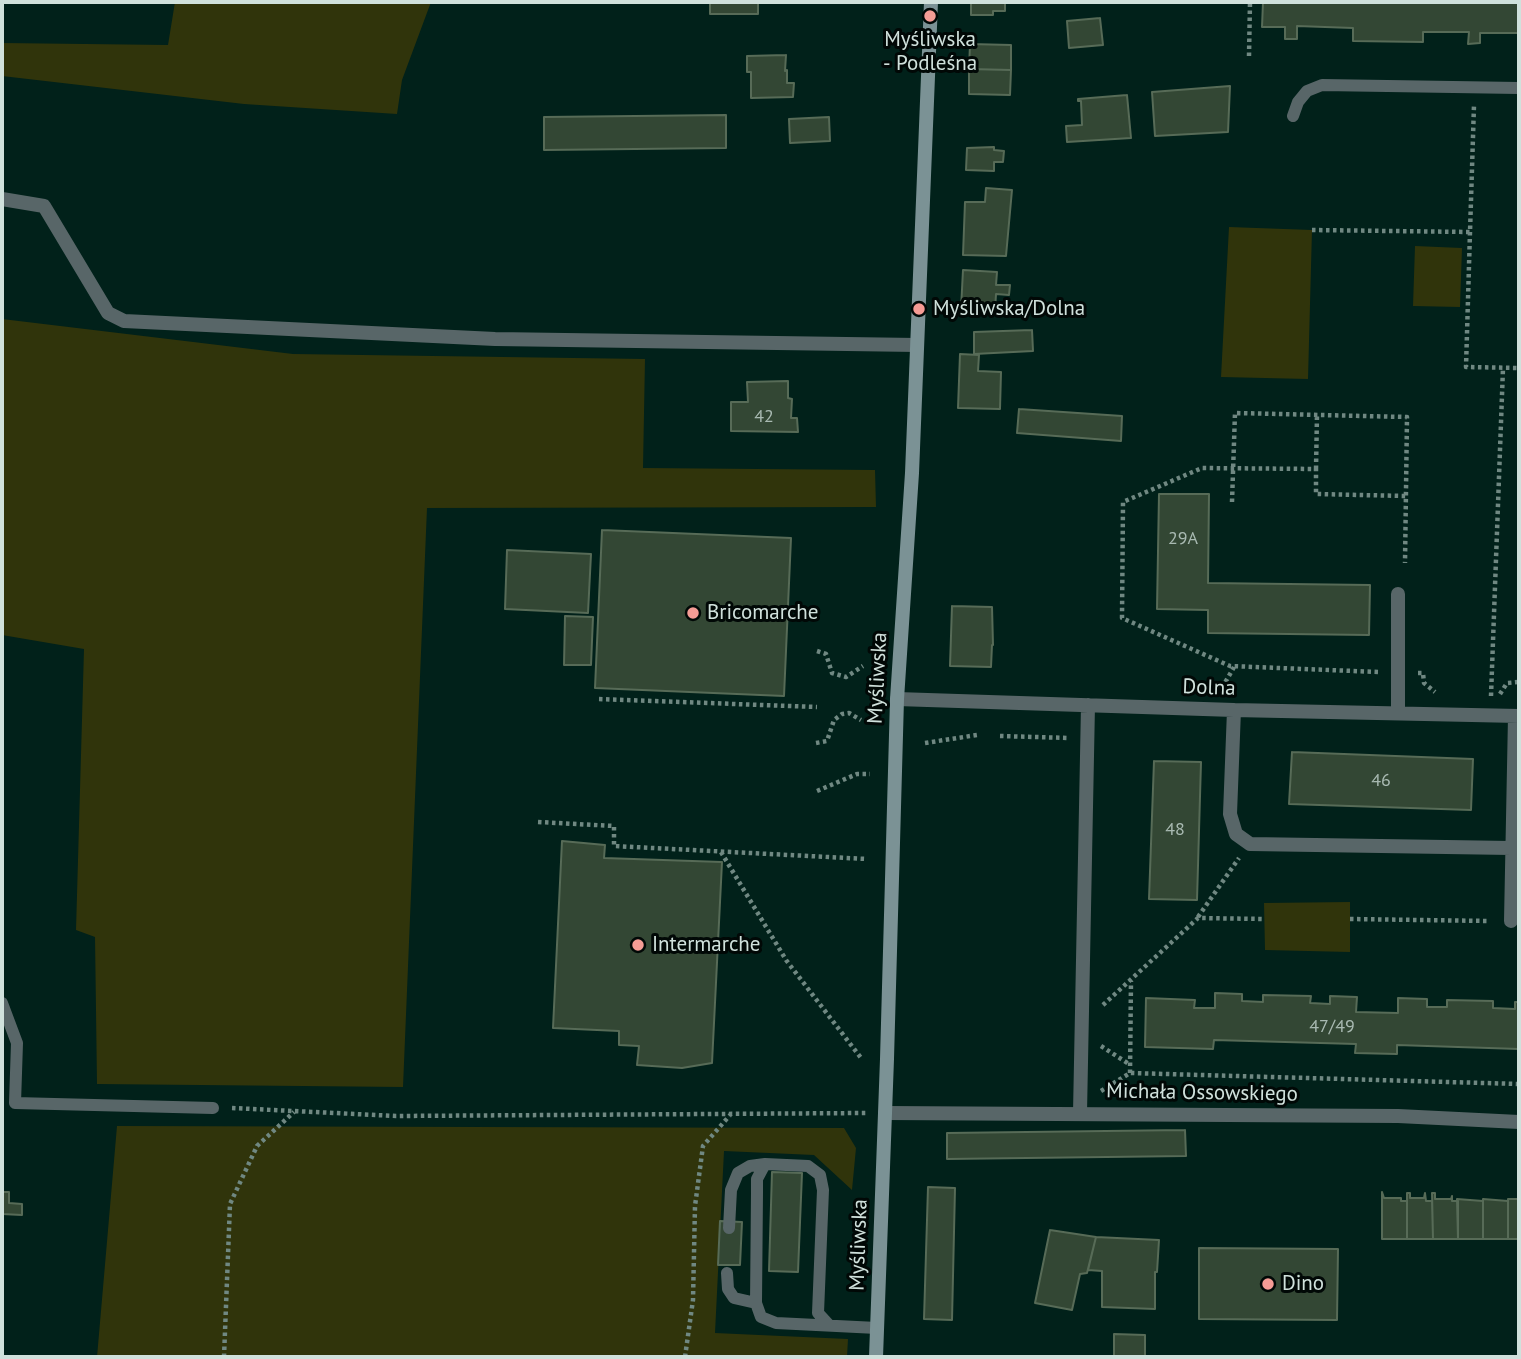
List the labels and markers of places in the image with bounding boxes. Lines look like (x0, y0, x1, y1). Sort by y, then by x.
marker: Myśliwska - Podleśna (922, 8, 938, 24)
place label: Myśliwska - Podleśna (883, 27, 977, 77)
place label: Myśliwska/Dolna (933, 296, 1085, 322)
marker: Myśliwska/Dolna (911, 301, 927, 317)
place label: Bricomarche (707, 600, 819, 626)
marker: Bricomarche (685, 605, 701, 621)
place label: Intermarche (652, 932, 761, 958)
marker: Intermarche (630, 937, 646, 953)
place label: Dino (1282, 1271, 1324, 1297)
marker: Dino (1260, 1276, 1276, 1292)

